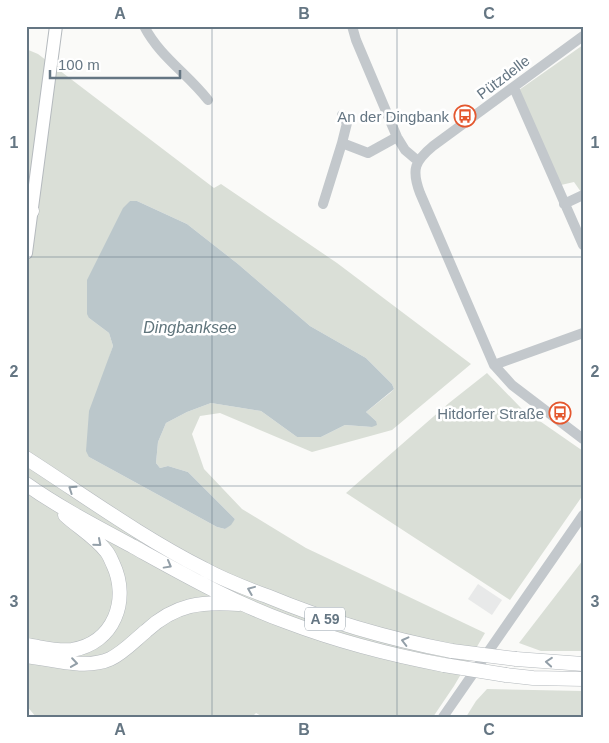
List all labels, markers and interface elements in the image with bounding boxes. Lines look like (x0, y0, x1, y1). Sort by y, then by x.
text: A (114, 5, 126, 22)
text: B (298, 5, 310, 22)
text: C (483, 5, 495, 22)
scale bar (50, 48, 180, 80)
street label: Pützdelle (473, 52, 533, 102)
text: 100 m (58, 56, 100, 73)
bus stop icon: An der Dingbank (453, 104, 477, 128)
place label: An der Dingbank (337, 108, 449, 125)
text: 1 (10, 134, 19, 151)
text: 1 (591, 134, 600, 151)
water label: Dingbanksee (143, 319, 237, 336)
text: 2 (10, 363, 19, 380)
text: 2 (591, 363, 600, 380)
bus stop icon: Hitdorfer Straße (548, 401, 572, 425)
place label: Hitdorfer Straße (437, 405, 544, 422)
one-way arrow (69, 486, 78, 495)
one-way arrow (92, 538, 101, 547)
one-way arrow (162, 559, 171, 569)
one-way arrow (247, 586, 256, 596)
text: 3 (10, 593, 19, 610)
text: 3 (591, 593, 600, 610)
road number: A 59 (305, 608, 345, 630)
one-way arrow (400, 636, 409, 647)
one-way arrow (71, 657, 79, 668)
one-way arrow (545, 657, 553, 668)
text: A (114, 721, 126, 738)
text: B (298, 721, 310, 738)
text: C (483, 721, 495, 738)

